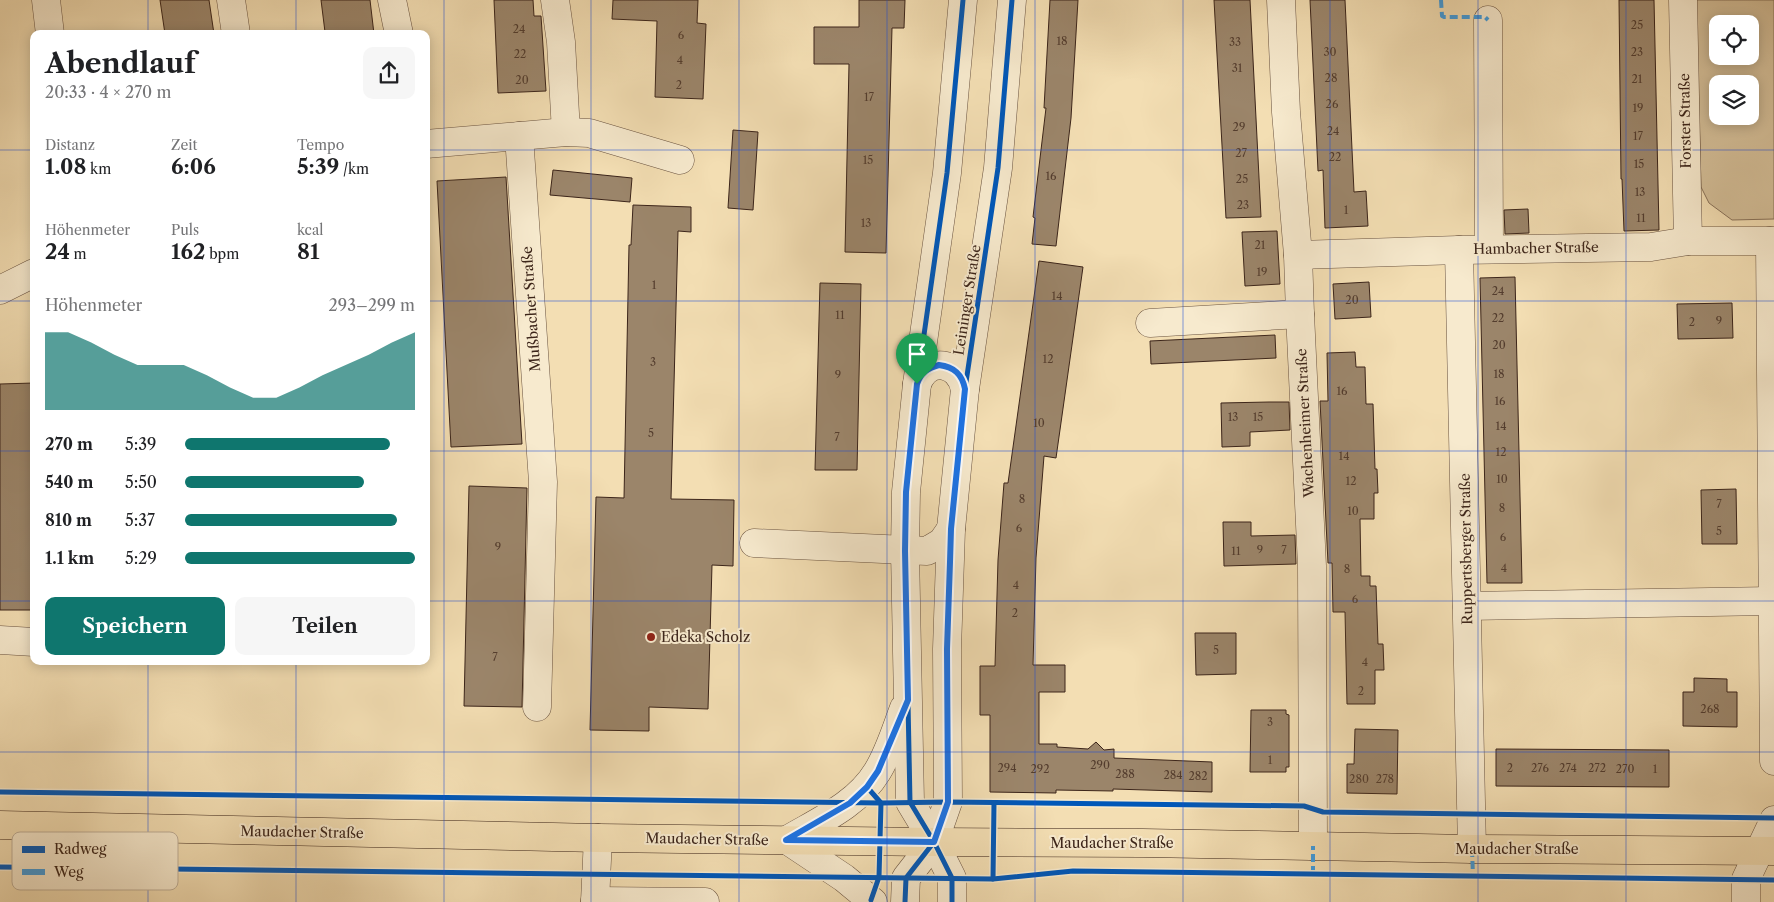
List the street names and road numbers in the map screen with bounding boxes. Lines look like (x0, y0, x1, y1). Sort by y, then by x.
street label: Forster Straße (1675, 73, 1695, 169)
street label: Hambacher Straße (1473, 238, 1599, 258)
street label: Leininger Straße (949, 243, 985, 357)
street label: Mußbacher Straße (518, 246, 544, 372)
street label: Wachenheimer Straße (1292, 348, 1318, 499)
street label: Ruppertsberger Straße (1456, 473, 1476, 625)
street label: Maudacher Straße (240, 822, 364, 842)
street label: Maudacher Straße (645, 829, 769, 849)
street label: Maudacher Straße (1050, 834, 1174, 852)
street label: Maudacher Straße (1455, 840, 1579, 858)

